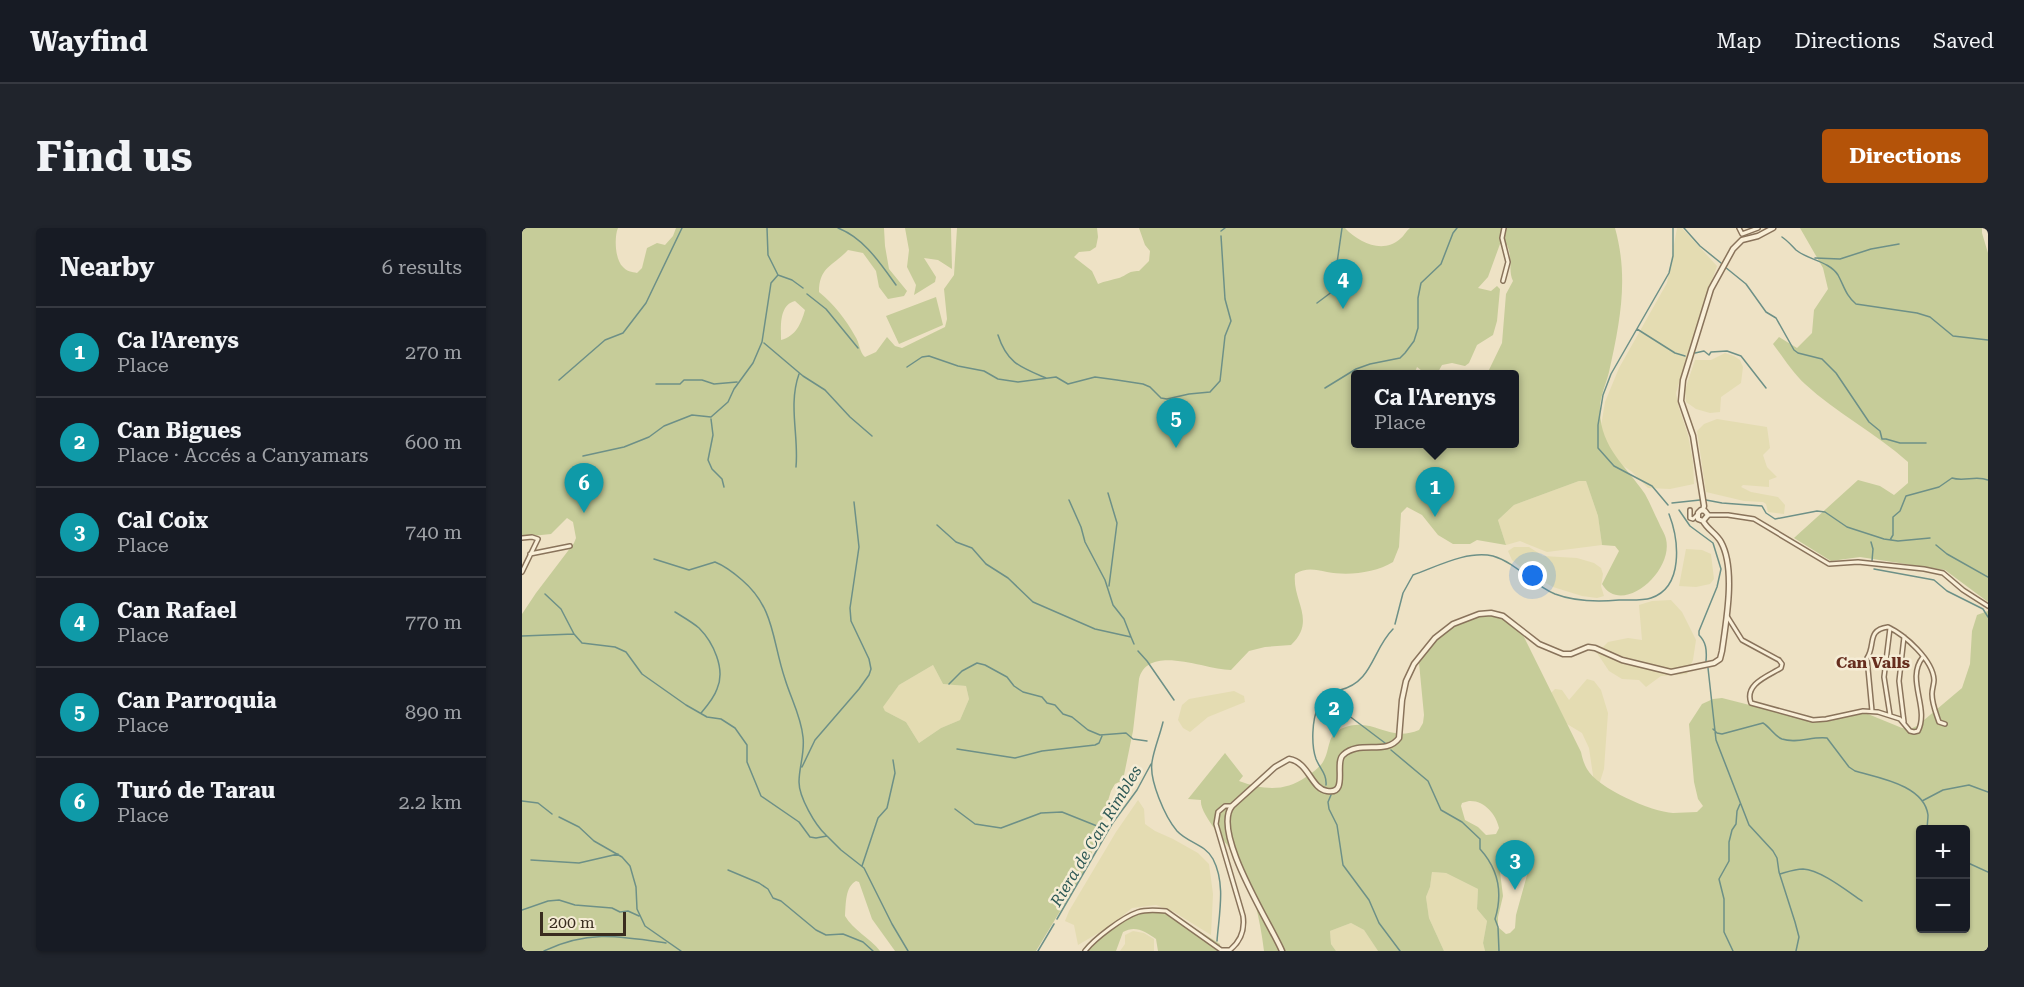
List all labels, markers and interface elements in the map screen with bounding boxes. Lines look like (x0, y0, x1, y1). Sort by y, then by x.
text: Wayfind (30, 25, 148, 58)
text: Map (1717, 29, 1761, 53)
text: Directions (1794, 29, 1900, 53)
text: Saved (1933, 29, 1994, 53)
button: Directions (1822, 129, 1988, 183)
text: Find us (36, 132, 193, 181)
text: Nearby (60, 252, 154, 282)
text: 6 results (382, 255, 462, 279)
pin: 4 (1324, 260, 1362, 309)
text: Ca l'Arenys (117, 328, 239, 353)
text: 1 (74, 340, 85, 364)
text: 270 m (405, 340, 462, 364)
text: Place (117, 353, 169, 377)
popup (1351, 370, 1519, 448)
text: Ca l'Arenys (1374, 385, 1496, 410)
pin: 5 (1156, 398, 1196, 448)
text: Place (1374, 410, 1426, 434)
text: Can Bigues (117, 418, 241, 443)
text: 2 (74, 430, 85, 454)
text: 600 m (405, 430, 462, 454)
text: Place · Accés a Canyamars (117, 443, 369, 467)
pin: 6 (564, 464, 604, 513)
pin: 1 (1416, 468, 1454, 517)
text: Cal Coix (117, 508, 208, 533)
text: 3 (74, 520, 85, 544)
text: 740 m (405, 520, 462, 544)
text: Place (117, 533, 169, 557)
your location (1518, 561, 1547, 590)
text: Can Rafael (117, 598, 237, 623)
text: 4 (74, 610, 85, 634)
text: 770 m (405, 610, 462, 634)
text: Place (117, 623, 169, 647)
district label: Can Valls (1836, 653, 1910, 672)
text: Can Parroquia (117, 688, 277, 713)
pin: 2 (1314, 688, 1354, 738)
text: 5 (74, 700, 85, 724)
text: 890 m (405, 700, 462, 724)
text: Place (117, 713, 169, 737)
water label: Riera de Can Rimbles (1046, 762, 1146, 911)
text: Turó de Tarau (117, 778, 275, 803)
text: 6 (74, 790, 85, 814)
text: 2.2 km (398, 790, 462, 814)
text: Place (117, 803, 169, 827)
map controls (1916, 825, 1970, 933)
button: + (1916, 825, 1970, 879)
pin: 3 (1496, 840, 1534, 890)
button: − (1916, 879, 1970, 933)
scale bar (540, 909, 626, 936)
text: 200 m (549, 913, 595, 932)

